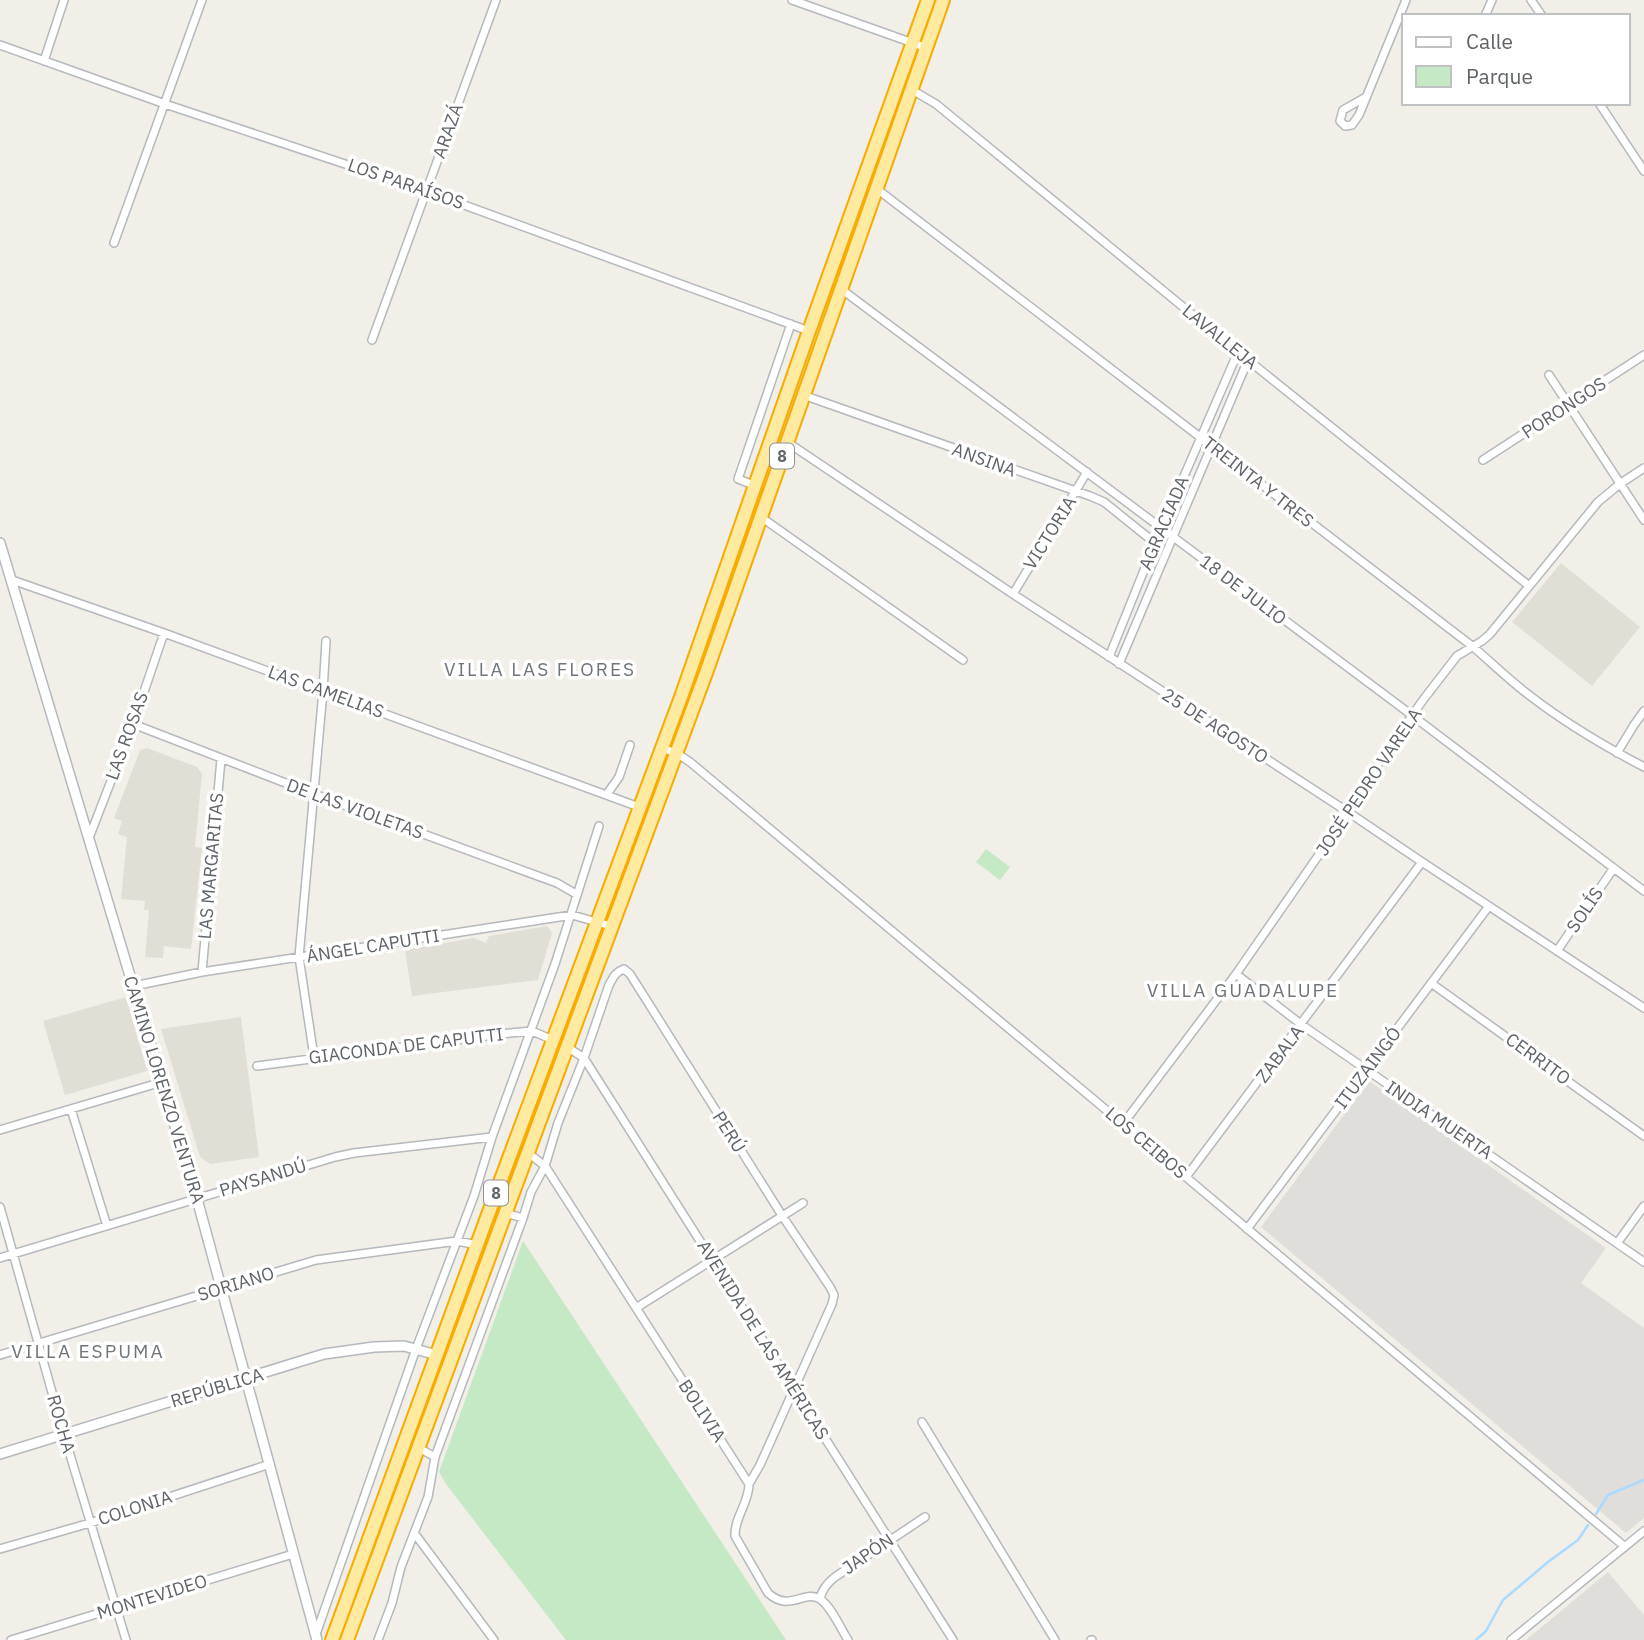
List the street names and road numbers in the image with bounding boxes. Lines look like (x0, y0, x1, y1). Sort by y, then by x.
street label: ARAZÁ (427, 100, 468, 161)
street label: LOS PARAÍSOS (345, 153, 467, 214)
street label: LAVALLEJA (1178, 299, 1263, 374)
street label: PORONGOS (1517, 372, 1610, 443)
street label: TREINTA Y TRES (1198, 431, 1319, 532)
street label: ANSINA (949, 437, 1020, 482)
road number: 8 (770, 444, 794, 468)
street label: AGRACIADA (1133, 472, 1194, 573)
street label: VICTORIA (1018, 491, 1081, 574)
street label: 18 DE JULIO (1195, 549, 1291, 630)
street label: LAS CAMELIAS (265, 660, 387, 723)
street label: 25 DE AGOSTO (1158, 683, 1273, 768)
street label: LAS ROSAS (100, 689, 153, 783)
street label: JOSÉ PEDRO VARELA (1311, 703, 1427, 860)
street label: DE LAS VIOLETAS (284, 773, 427, 844)
street label: LAS MARGARITAS (193, 792, 228, 940)
street label: SOLÍS (1561, 883, 1608, 937)
street label: ÁNGEL CAPUTTI (305, 924, 441, 967)
street label: CAMINO LORENZO VENTURA (119, 973, 210, 1207)
street label: ZABALA (1251, 1020, 1309, 1087)
street label: GIACONDA DE CAPUTTI (307, 1022, 505, 1069)
street label: ITUZAINGÓ (1329, 1022, 1406, 1113)
street label: CERRITO (1501, 1027, 1575, 1090)
street label: INDIA MUERTA (1381, 1075, 1498, 1164)
street label: LOS CEIBOS (1101, 1102, 1192, 1183)
street label: PERÚ (708, 1107, 751, 1157)
street label: PAYSANDÚ (216, 1153, 309, 1202)
road number: 8 (484, 1180, 508, 1205)
street label: AVENIDA DE LAS AMÉRICAS (693, 1236, 834, 1444)
street label: SORIANO (195, 1261, 277, 1306)
street label: REPÚBLICA (168, 1362, 266, 1413)
street label: BOLIVIA (674, 1375, 731, 1447)
street label: ROCHA (42, 1392, 81, 1456)
street label: COLONIA (95, 1485, 175, 1530)
street label: JAPÓN (838, 1528, 898, 1579)
street label: MONTEVIDEO (94, 1569, 210, 1624)

